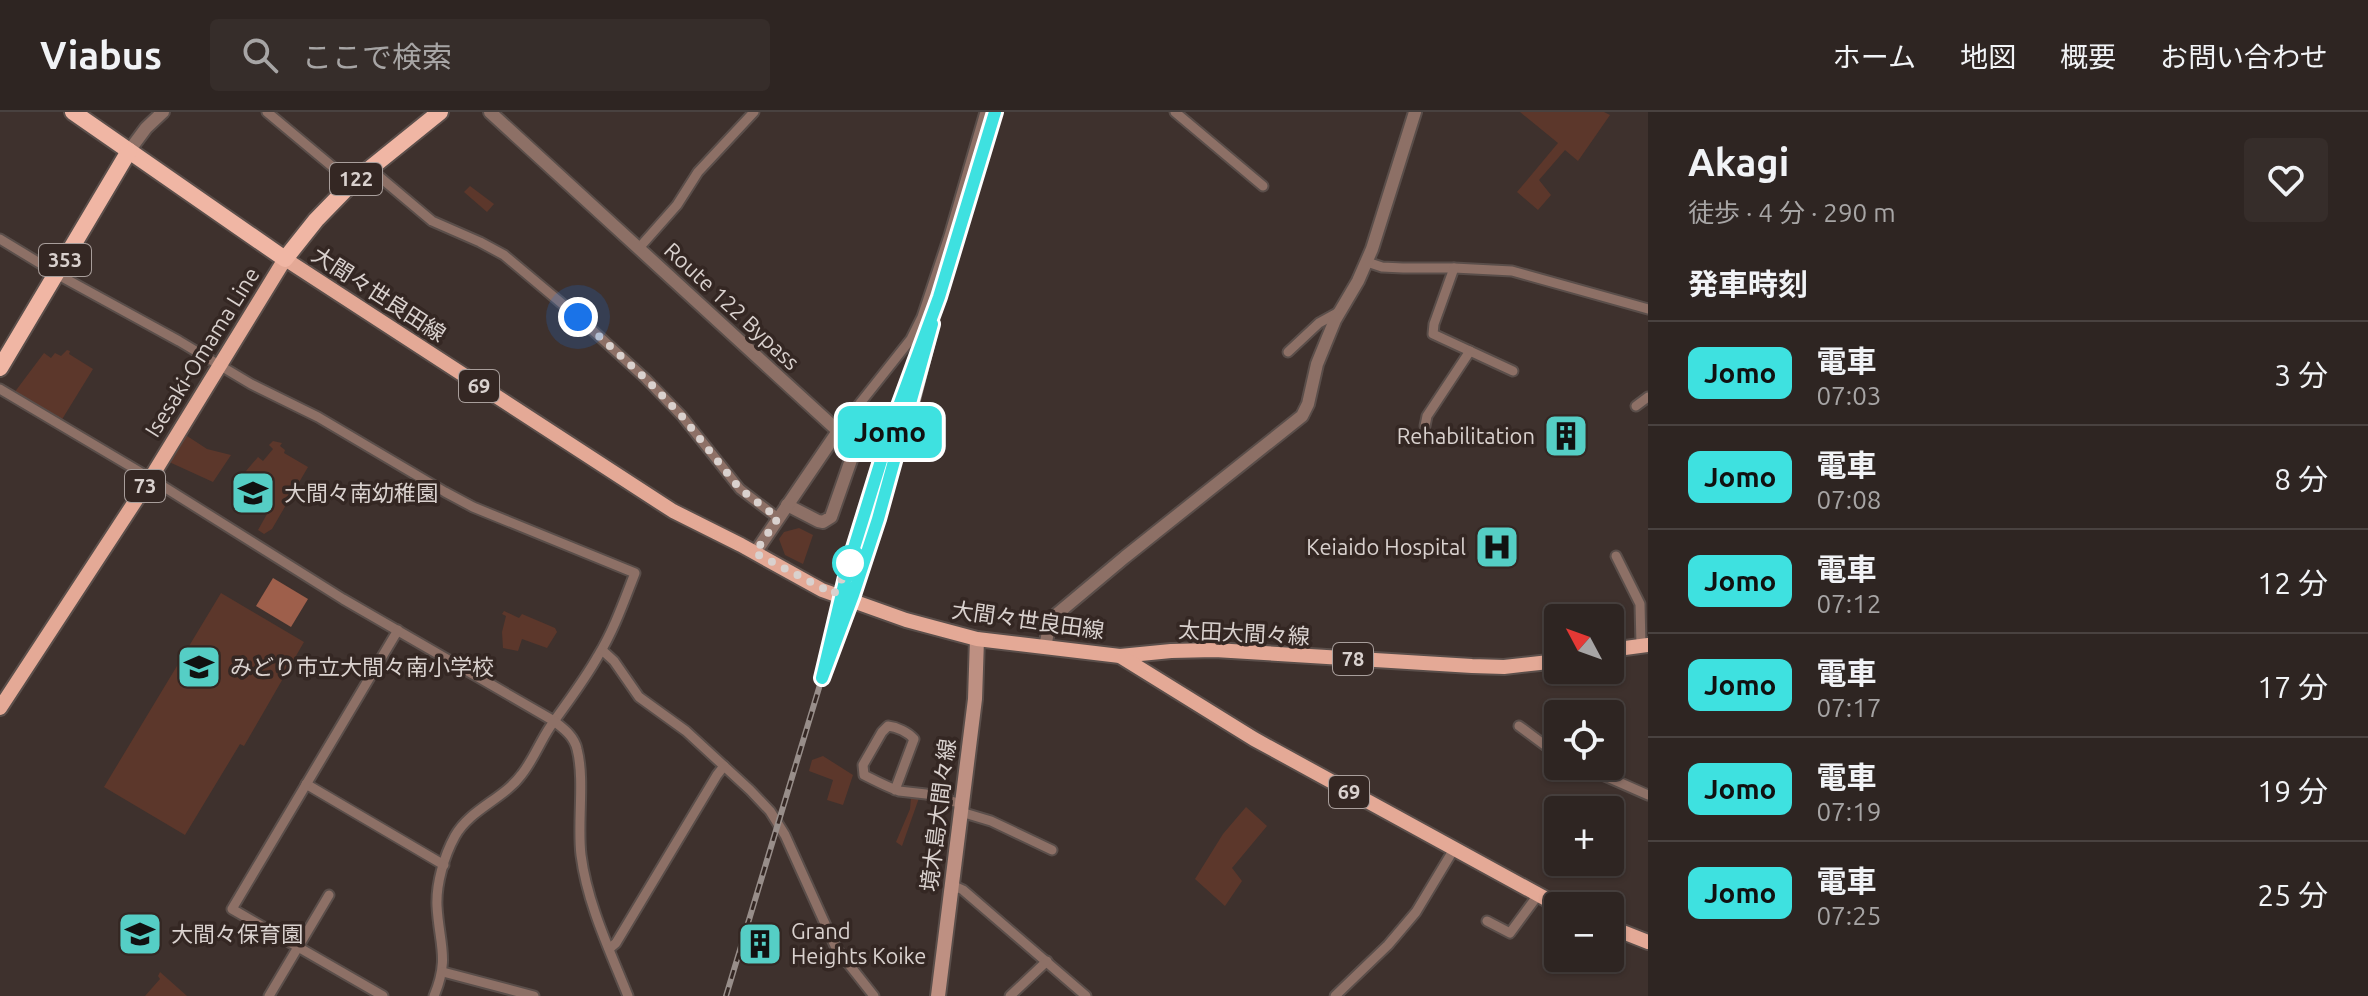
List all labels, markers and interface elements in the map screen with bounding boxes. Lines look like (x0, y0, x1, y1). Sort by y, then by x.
search box (210, 19, 770, 91)
icon: search (238, 33, 282, 77)
text: Viabus (40, 34, 162, 76)
text: ここで検索 (302, 40, 452, 74)
text: ホーム (1833, 41, 1916, 72)
text: 地図 (1960, 41, 2016, 72)
text: 概要 (2060, 41, 2116, 72)
text: お問い合わせ (2160, 41, 2328, 72)
button: heart (2244, 138, 2328, 222)
text: Akagi (1688, 141, 1789, 183)
road number: 122 (330, 163, 382, 195)
text: 徒歩 · 4 分 · 290 m (1688, 198, 1896, 227)
street label: Route 122 Bypass (660, 237, 805, 374)
street label: 大間々世良田線 (308, 241, 451, 346)
road number: 353 (39, 244, 91, 276)
street label: Isesaki-Omama Line (139, 262, 264, 441)
text: 発車時刻 (1688, 267, 1808, 301)
your location (558, 297, 598, 337)
text: 電車 (1816, 344, 1876, 378)
text: Jomo (1704, 357, 1776, 388)
text: 3 分 (2274, 358, 2328, 392)
road number: 69 (459, 370, 499, 402)
text: 07:03 (1816, 381, 1881, 410)
line badge: Jomo (834, 406, 946, 458)
building icon: Rehabilitation (1542, 412, 1590, 460)
text: Jomo (854, 416, 926, 447)
place label: Rehabilitation (1397, 423, 1535, 448)
text: 電車 (1816, 448, 1876, 482)
text: Jomo (1704, 461, 1776, 492)
text: 8 分 (2274, 462, 2328, 496)
school or university icon: 大間々南幼稚園 (229, 469, 277, 517)
road number: 73 (125, 470, 165, 502)
place label: 大間々南幼稚園 (284, 480, 438, 505)
text: 07:08 (1816, 485, 1881, 514)
hospital icon: Keiaido Hospital (1473, 523, 1521, 571)
place label: Keiaido Hospital (1306, 534, 1466, 559)
unlabelled marker (833, 546, 867, 580)
text: 電車 (1816, 552, 1876, 586)
text: Jomo (1704, 565, 1776, 596)
text: 12 分 (2257, 566, 2328, 600)
text: 07:12 (1816, 589, 1881, 618)
street label: 大間々世良田線 (950, 596, 1106, 643)
north arrow (1544, 604, 1624, 684)
map controls (1544, 604, 1624, 972)
street label: 太田大間々線 (1177, 617, 1311, 648)
school or university icon: みどり市立大間々南小学校 (175, 643, 223, 691)
road number: 78 (1333, 643, 1373, 675)
place label: みどり市立大間々南小学校 (230, 654, 494, 679)
text: 電車 (1816, 656, 1876, 690)
text: Jomo (1704, 669, 1776, 700)
text: 17 分 (2257, 670, 2328, 704)
text: 07:17 (1816, 693, 1881, 722)
button: locate (1544, 700, 1624, 780)
street label: 境木島大間々線 (916, 737, 959, 893)
text: 電車 (1816, 760, 1876, 794)
text: Jomo (1704, 773, 1776, 804)
text: 19 分 (2257, 774, 2328, 808)
road number: 69 (1329, 776, 1369, 808)
button: + (1544, 796, 1624, 876)
text: 07:19 (1816, 797, 1881, 826)
text: 電車 (1816, 864, 1876, 898)
text: Jomo (1704, 877, 1776, 908)
text: 25 分 (2257, 878, 2328, 912)
button: − (1544, 892, 1624, 972)
text: 07:25 (1816, 901, 1881, 930)
school or university icon: 大間々保育園 (116, 910, 164, 958)
place label: Grand Heights Koike (791, 918, 926, 968)
building icon: Grand Heights Koike (736, 920, 784, 968)
place label: 大間々保育園 (171, 921, 303, 946)

